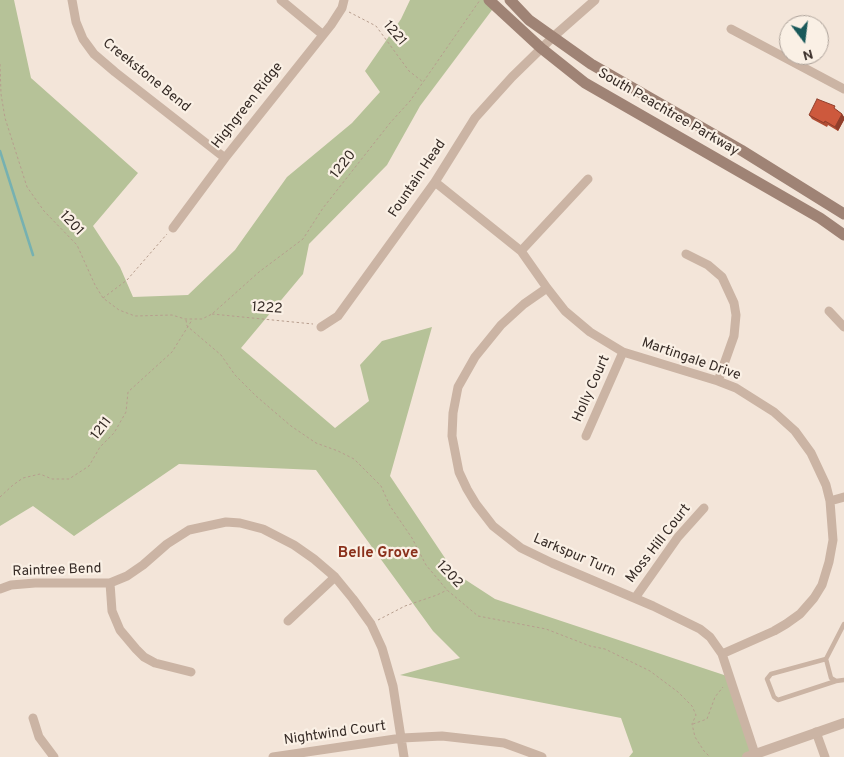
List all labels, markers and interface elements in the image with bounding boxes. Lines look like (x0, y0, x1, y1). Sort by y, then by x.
north arrow (779, 15, 829, 65)
street label: 1221 (379, 18, 409, 50)
street label: Creekstone Bend (99, 36, 193, 116)
text: N (801, 44, 815, 64)
street label: Highgreen Ridge (209, 59, 287, 153)
street label: South Peachtree Parkway (594, 66, 742, 160)
street label: Fountain Head (386, 137, 450, 221)
street label: 1220 (328, 148, 360, 182)
street label: 1201 (55, 208, 87, 240)
street label: 1222 (251, 300, 283, 318)
street label: Martingale Drive (639, 335, 743, 385)
street label: Holly Court (570, 353, 614, 425)
street label: 1211 (88, 414, 116, 444)
street label: Moss Hill Court (623, 501, 695, 587)
street label: Larkspur Turn (530, 531, 618, 581)
district label: Belle Grove (338, 545, 418, 563)
street label: 1202 (432, 558, 466, 592)
street label: Raintree Bend (12, 561, 102, 581)
street label: Nightwind Court (283, 719, 387, 749)

